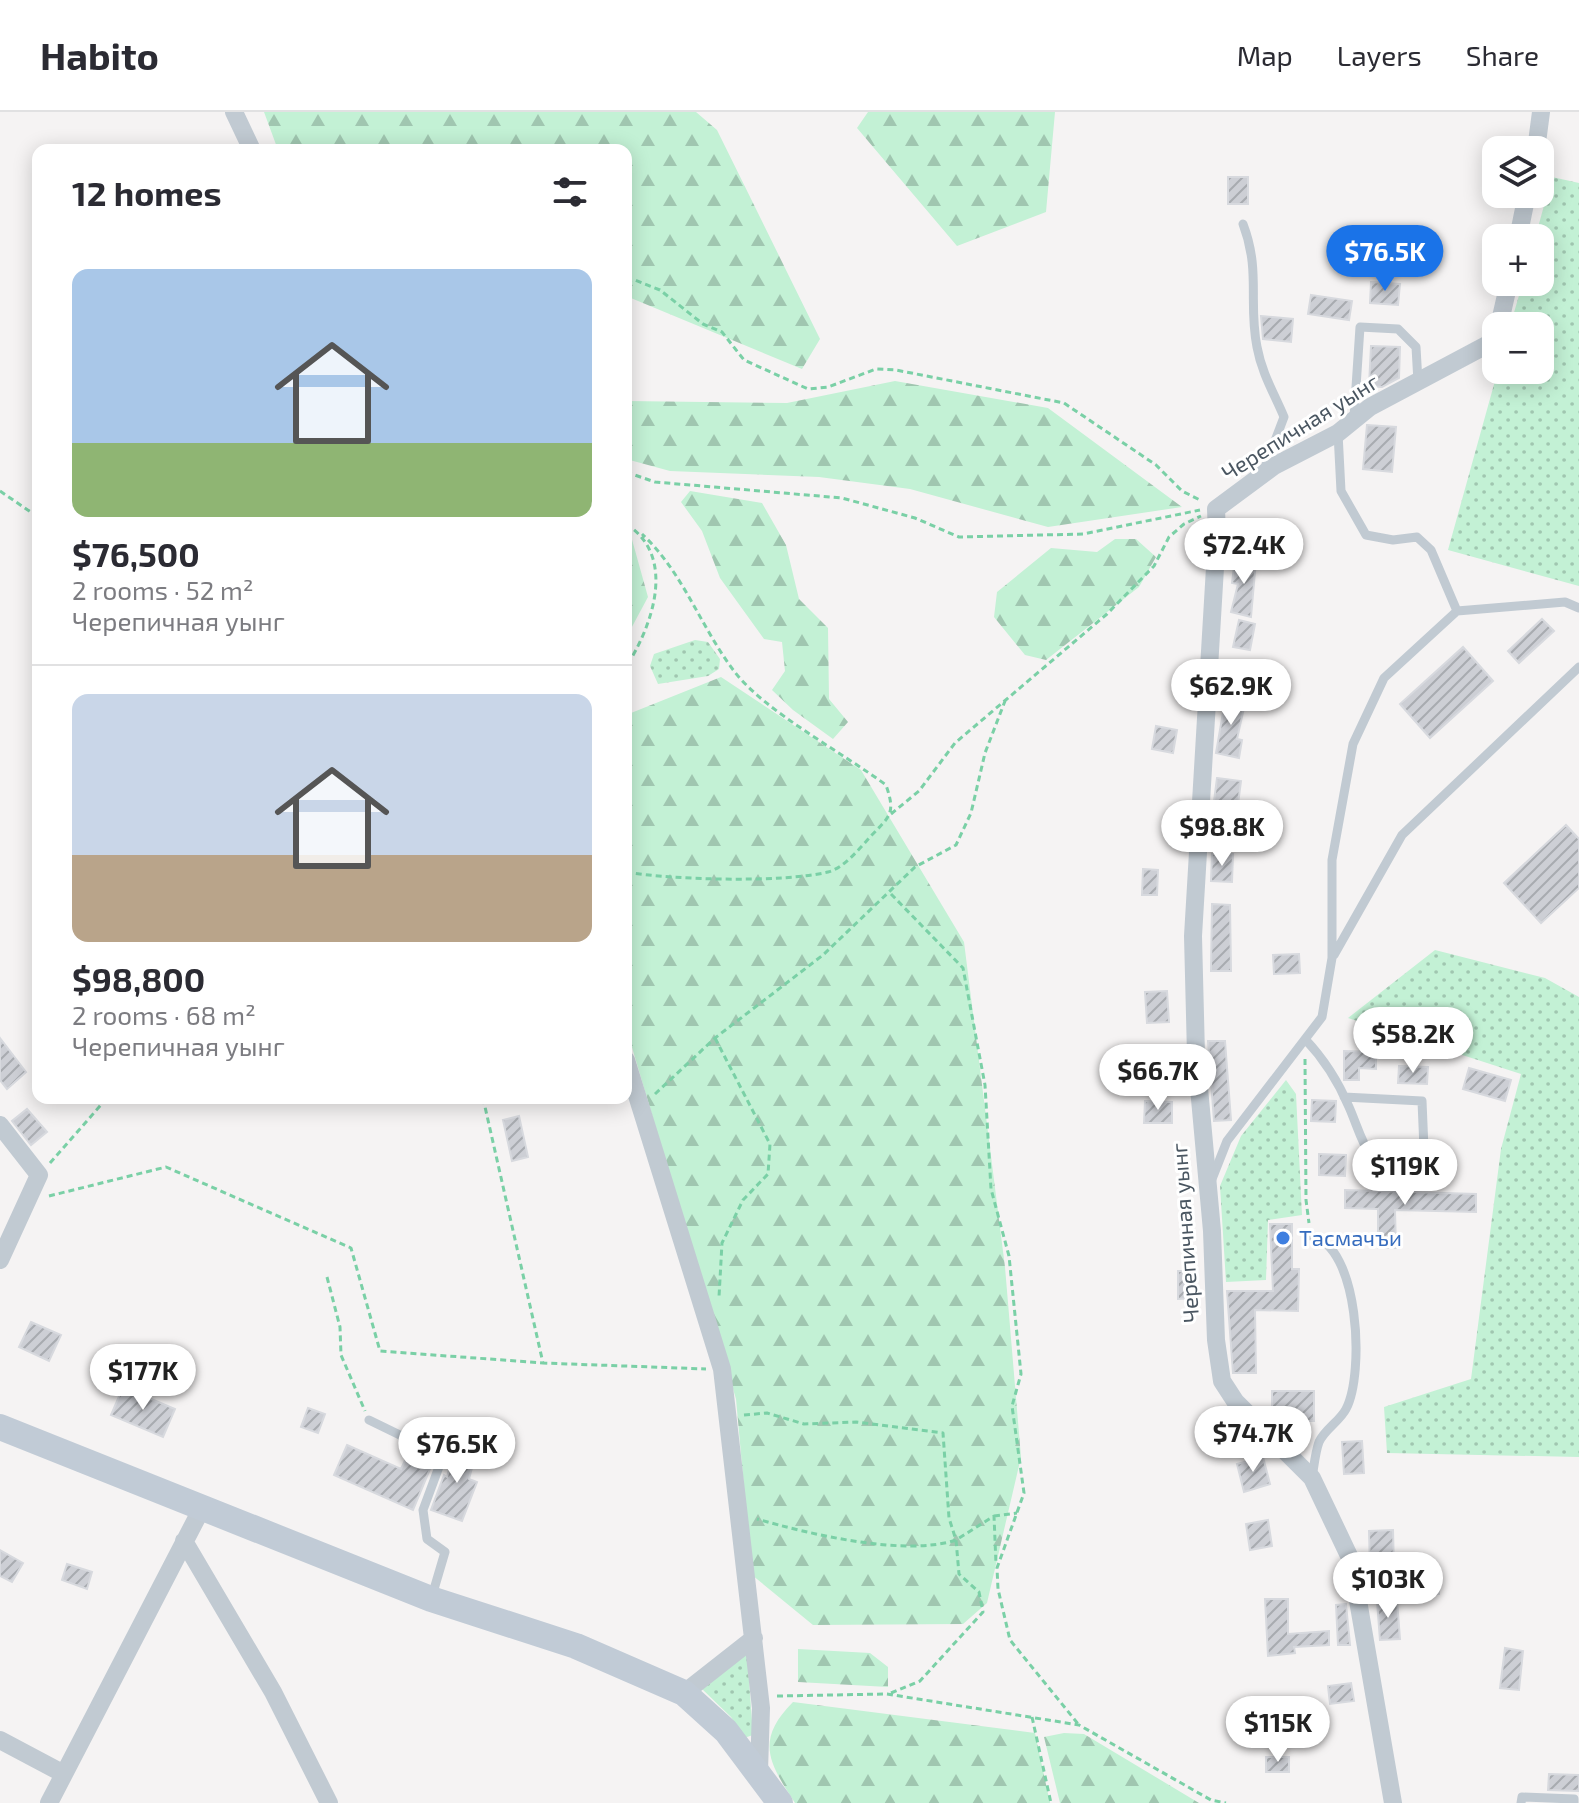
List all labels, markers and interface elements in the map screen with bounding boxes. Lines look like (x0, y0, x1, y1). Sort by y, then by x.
text: Habito (40, 32, 159, 78)
text: Map (1237, 38, 1293, 72)
text: Layers (1337, 38, 1422, 72)
text: Share (1466, 38, 1539, 72)
map controls (1482, 136, 1554, 384)
button: layers (1482, 136, 1554, 208)
icon: filters (548, 170, 592, 214)
text: 12 homes (72, 172, 221, 213)
button: + (1482, 224, 1554, 296)
pin: $76.5K (1320, 225, 1450, 293)
text: $76.5K (1344, 235, 1426, 266)
button: − (1482, 312, 1554, 384)
icon: home (260, 321, 404, 465)
street label: Черепичная уынг (1216, 367, 1383, 486)
pin: $72.4K (1179, 518, 1309, 586)
text: $72.4K (1202, 528, 1286, 559)
text: $76,500 (72, 533, 200, 574)
text: 2 rooms · 52 m² (72, 574, 254, 605)
text: Черепичная уынг (72, 605, 285, 636)
pin: $62.9K (1166, 659, 1296, 727)
text: $62.9K (1189, 669, 1273, 700)
icon: home (260, 746, 404, 890)
pin: $98.8K (1157, 800, 1287, 868)
text: $98.8K (1179, 810, 1265, 841)
text: $98,800 (72, 958, 205, 999)
text: 2 rooms · 68 m² (72, 999, 256, 1030)
pin: $58.2K (1348, 1007, 1478, 1075)
text: $58.2K (1371, 1017, 1455, 1048)
text: Черепичная уынг (72, 1030, 285, 1061)
pin: $66.7K (1093, 1044, 1223, 1112)
text: $66.7K (1117, 1054, 1199, 1085)
pin: $119K (1349, 1139, 1461, 1207)
street label: Черепичная уынг (1165, 1142, 1204, 1324)
text: $119K (1370, 1149, 1440, 1180)
place label: Тасмачъи (1299, 1224, 1402, 1250)
marker: Тасмачъи (1274, 1229, 1292, 1247)
pin: $177K (87, 1344, 199, 1412)
text: $177K (108, 1354, 178, 1385)
pin: $74.7K (1188, 1406, 1318, 1474)
text: $74.7K (1212, 1416, 1294, 1447)
pin: $76.5K (392, 1417, 522, 1485)
text: $76.5K (416, 1427, 498, 1458)
pin: $103K (1332, 1552, 1444, 1620)
text: $103K (1351, 1562, 1425, 1593)
pin: $115K (1222, 1696, 1334, 1764)
text: $115K (1244, 1706, 1312, 1737)

